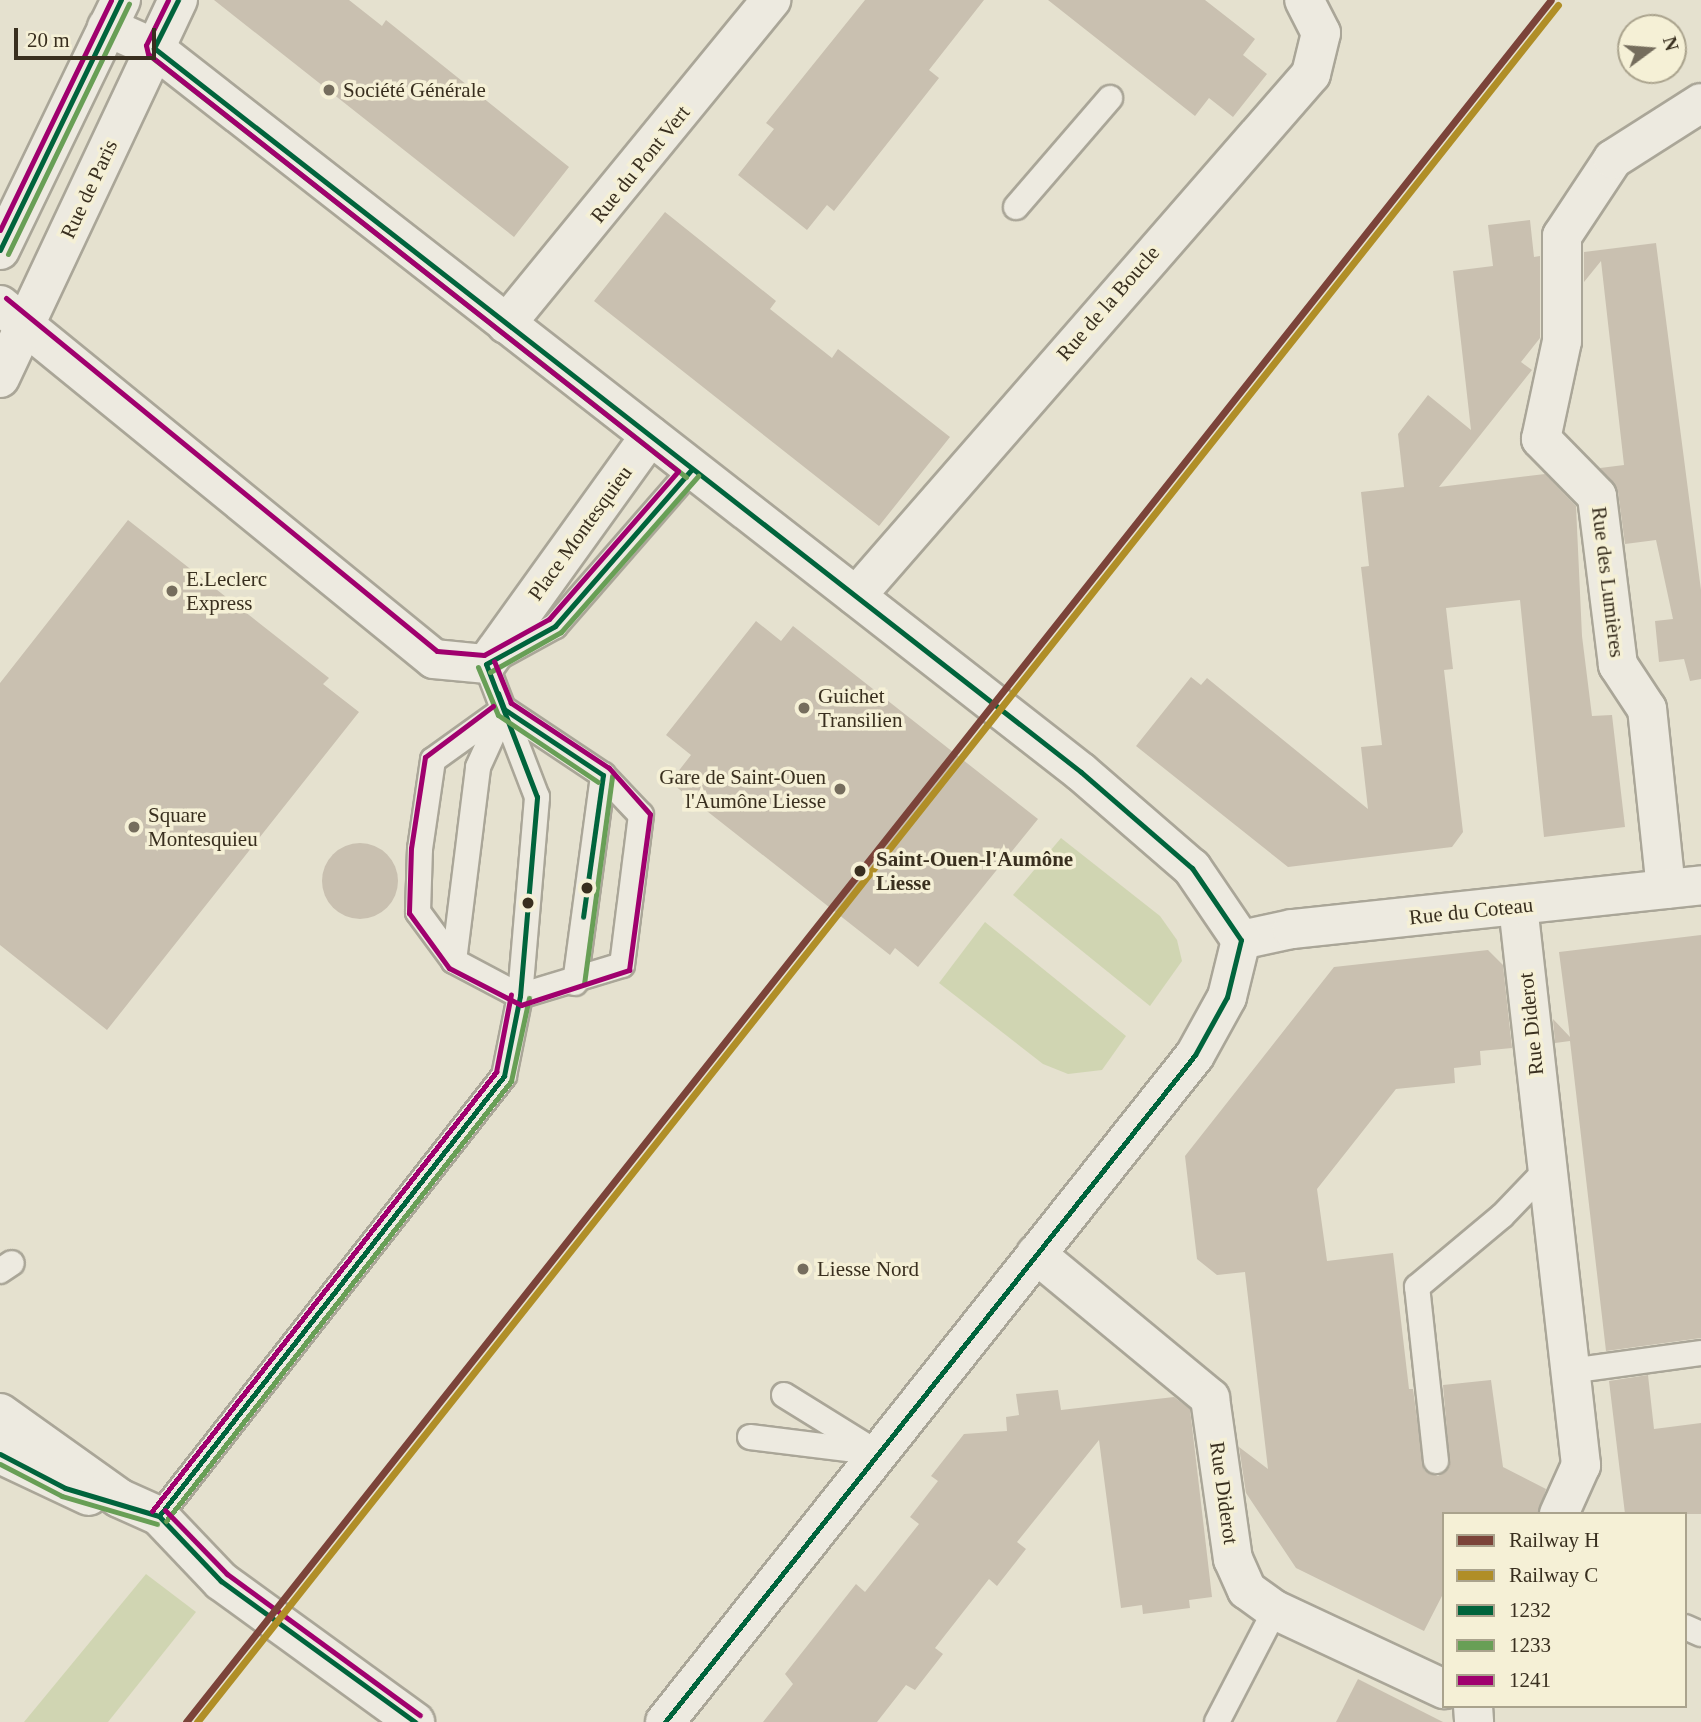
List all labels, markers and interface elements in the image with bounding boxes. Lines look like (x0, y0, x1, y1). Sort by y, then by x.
scale bar (18, 14, 159, 58)
north arrow (1617, 14, 1687, 84)
text: 20 m (27, 28, 70, 52)
text: N (1659, 34, 1683, 53)
place label: Société Générale (343, 77, 486, 103)
marker: Société Générale (321, 82, 337, 98)
street label: Rue du Pont Vert (585, 100, 695, 228)
street label: Rue de Paris (55, 136, 123, 242)
street label: Rue de la Boucle (1051, 240, 1165, 366)
street label: Place Montesquieu (523, 461, 637, 605)
street label: Rue des Lumières (1586, 505, 1630, 659)
place label: E.Leclerc Express (186, 566, 267, 616)
marker: E.Leclerc Express (164, 583, 180, 599)
place label: Guichet Transilien (818, 683, 902, 733)
marker: Guichet Transilien (796, 700, 812, 716)
place label: Gare de Saint-Ouen l'Aumône Liesse (659, 764, 826, 814)
marker: Gare de Saint-Ouen l'Aumône Liesse (832, 781, 848, 797)
place label: Square Montesquieu (148, 802, 258, 852)
marker: Square Montesquieu (126, 819, 142, 835)
place label: Saint-Ouen-l'Aumône Liesse (876, 846, 1073, 896)
marker: Saint-Ouen-l'Aumône Liesse (850, 861, 870, 881)
unlabelled marker (580, 881, 594, 895)
street label: Rue du Coteau (1408, 892, 1534, 930)
unlabelled marker (521, 896, 535, 910)
street label: Rue Diderot (1513, 971, 1549, 1077)
place label: Liesse Nord (817, 1256, 919, 1282)
marker: Liesse Nord (795, 1261, 811, 1277)
street label: Rue Diderot (1204, 1440, 1244, 1546)
legend (1442, 1512, 1687, 1708)
text: Railway H (1509, 1528, 1599, 1552)
text: Railway C (1509, 1563, 1598, 1587)
text: 1232 (1509, 1598, 1551, 1622)
text: 1233 (1509, 1633, 1551, 1657)
text: 1241 (1509, 1668, 1551, 1692)

